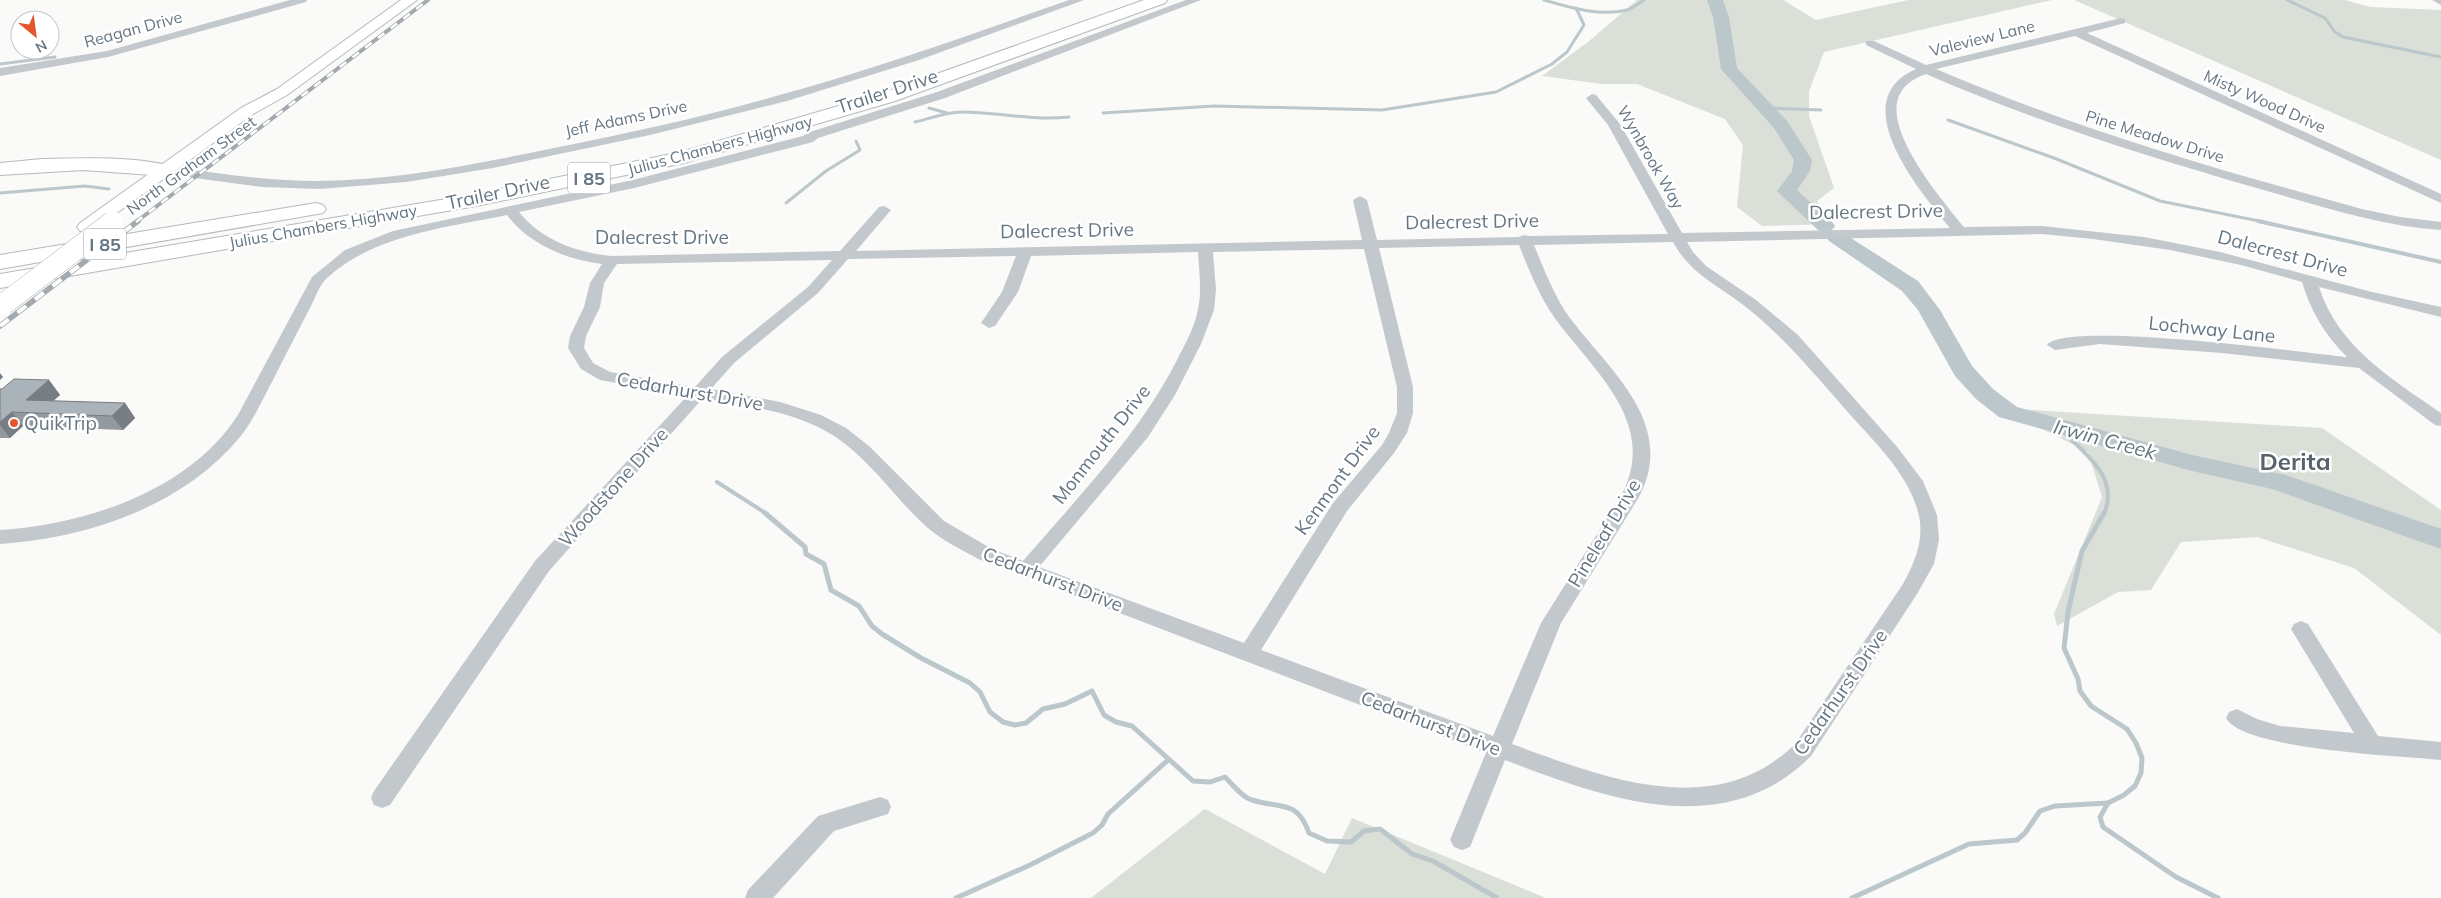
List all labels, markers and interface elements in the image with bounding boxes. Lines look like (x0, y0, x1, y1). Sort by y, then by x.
street label: Reagan Drive (82, 6, 184, 52)
north arrow (10, 10, 60, 60)
street label: Valeview Lane (1927, 15, 2037, 61)
text: N (32, 36, 50, 57)
street label: Trailer Drive (833, 63, 941, 119)
street label: Misty Wood Drive (2201, 65, 2329, 137)
street label: Jeff Adams Drive (563, 95, 689, 141)
street label: Wynbrook Way (1613, 102, 1689, 213)
street label: Pine Meadow Drive (2083, 105, 2227, 167)
street label: North Graham Street (122, 111, 260, 219)
street label: Julius Chambers Highway (625, 111, 815, 179)
road number: I 85 (568, 162, 610, 194)
street label: Trailer Drive (444, 169, 552, 215)
street label: Dalecrest Drive (1809, 198, 1943, 224)
street label: Julius Chambers Highway (228, 200, 419, 252)
street label: Dalecrest Drive (1405, 208, 1539, 234)
street label: Dalecrest Drive (1000, 217, 1134, 243)
street label: Dalecrest Drive (2215, 224, 2351, 282)
street label: Dalecrest Drive (595, 225, 729, 249)
road number: I 85 (84, 228, 126, 260)
street label: Lochway Lane (2147, 310, 2277, 348)
street label: Cedarhurst Drive (615, 366, 765, 416)
street label: Monmouth Drive (1047, 379, 1155, 509)
place label: QuikTrip (24, 411, 97, 435)
water label: Irwin Creek (2051, 413, 2160, 465)
marker: QuikTrip (8, 417, 20, 429)
street label: Kenmont Drive (1289, 421, 1385, 539)
street label: Woodstone Drive (553, 422, 673, 552)
district label: Derita (2259, 446, 2331, 476)
street label: Pineleaf Drive (1562, 475, 1646, 591)
street label: Cedarhurst Drive (980, 541, 1126, 617)
street label: Cedarhurst Drive (1788, 624, 1892, 760)
street label: Cedarhurst Drive (1358, 685, 1504, 761)

